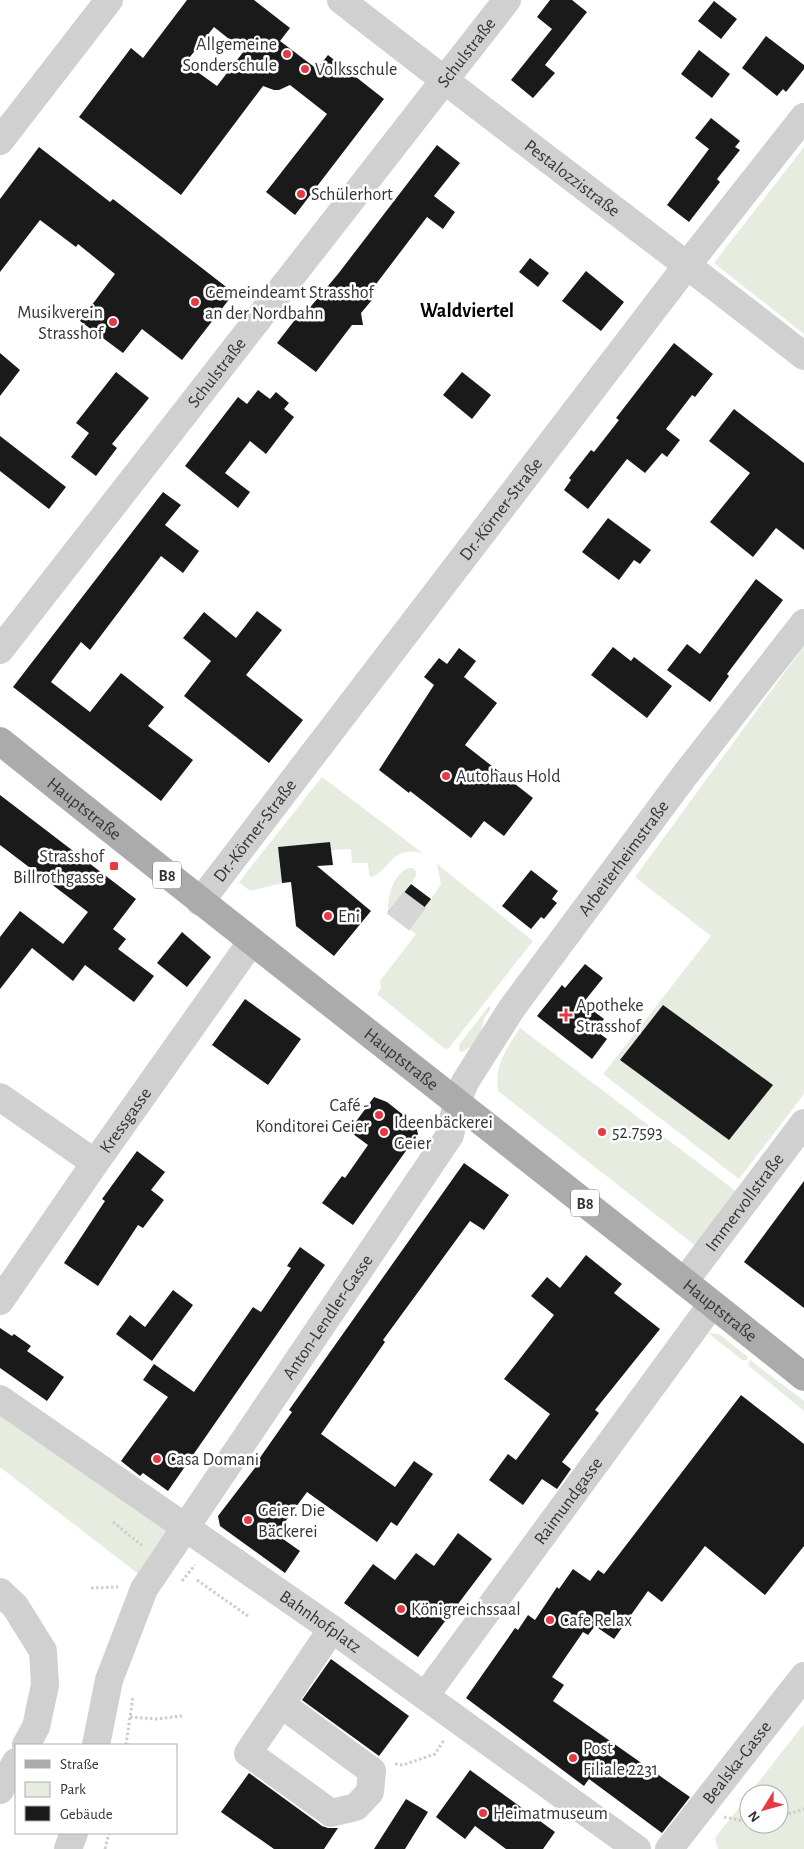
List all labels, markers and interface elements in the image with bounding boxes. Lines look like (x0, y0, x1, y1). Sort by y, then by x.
street label: Schulstraße (434, 15, 500, 91)
place label: Allgemeine Sonderschule (183, 36, 277, 75)
marker: Allgemeine Sonderschule (281, 48, 293, 60)
place label: Volksschule (315, 61, 397, 79)
marker: Volksschule (299, 63, 311, 75)
street label: Pestalozzistraße (521, 137, 623, 221)
place label: Schülerhort (311, 186, 393, 204)
marker: Schülerhort (295, 188, 307, 200)
place label: Gemeindeamt Strasshof an der Nordbahn (205, 284, 375, 323)
marker: Gemeindeamt Strasshof an der Nordbahn (189, 296, 201, 308)
district label: Waldviertel (420, 301, 514, 321)
place label: Musikverein Strasshof (17, 304, 105, 343)
marker: Musikverein Strasshof (107, 316, 119, 328)
street label: Schulstraße (185, 335, 250, 411)
street label: Dr.-Körner-Straße (457, 455, 546, 564)
place label: Autohaus Hold (456, 768, 561, 786)
marker: Autohaus Hold (440, 770, 452, 782)
street label: Hauptstraße (43, 774, 124, 844)
street label: Dr.-Körner-Straße (211, 776, 300, 886)
street label: Arbeiterheimstraße (576, 798, 673, 920)
place label: Strasshof Billrothgasse (13, 848, 106, 887)
marker: Strasshof Billrothgasse (108, 860, 120, 872)
road number: B8 (153, 862, 181, 888)
place label: Eni (338, 908, 360, 926)
marker: Eni (322, 910, 334, 922)
place label: Apotheke Strasshof (576, 997, 644, 1036)
marker: Apotheke Strasshof (560, 1009, 572, 1021)
street label: Hauptstraße (360, 1025, 441, 1094)
street label: Kressgasse (97, 1085, 155, 1157)
place label: Café - Konditorei Geier (255, 1097, 369, 1136)
marker: Café - Konditorei Geier (373, 1109, 385, 1121)
place label: Ideenbäckerei Geier (394, 1114, 493, 1153)
place label: 52.7593 (612, 1124, 663, 1142)
marker: Ideenbäckerei Geier (378, 1126, 390, 1138)
marker: 52.7593 (596, 1126, 608, 1138)
street label: Immervollstraße (702, 1150, 788, 1255)
road number: B8 (571, 1190, 599, 1216)
street label: Anton-Lendler-Gasse (280, 1252, 377, 1383)
street label: Hauptstraße (679, 1276, 760, 1346)
place label: Casa Domani (167, 1451, 259, 1469)
marker: Casa Domani (151, 1453, 163, 1465)
street label: Raimundgasse (531, 1455, 606, 1548)
place label: Geier. Die Bäckerei (258, 1502, 325, 1541)
marker: Geier. Die Bäckerei (242, 1514, 254, 1526)
street label: Bahnhofplatz (276, 1587, 364, 1657)
place label: Königreichssaal (411, 1601, 521, 1619)
marker: Königreichssaal (395, 1603, 407, 1615)
place label: Cafe Relax (560, 1612, 632, 1630)
marker: Cafe Relax (544, 1614, 556, 1626)
street label: Bealska-Gasse (700, 1718, 775, 1808)
place label: Post Filiale 2231 (583, 1740, 658, 1779)
legend (15, 1744, 178, 1834)
marker: Post Filiale 2231 (567, 1752, 579, 1764)
text: Straße (60, 1757, 99, 1772)
text: Park (60, 1782, 86, 1797)
north arrow (739, 1784, 789, 1834)
place label: Heimatmuseum (493, 1805, 608, 1823)
text: Gebäude (60, 1807, 113, 1822)
marker: Heimatmuseum (477, 1807, 489, 1819)
text: N (746, 1808, 763, 1824)

